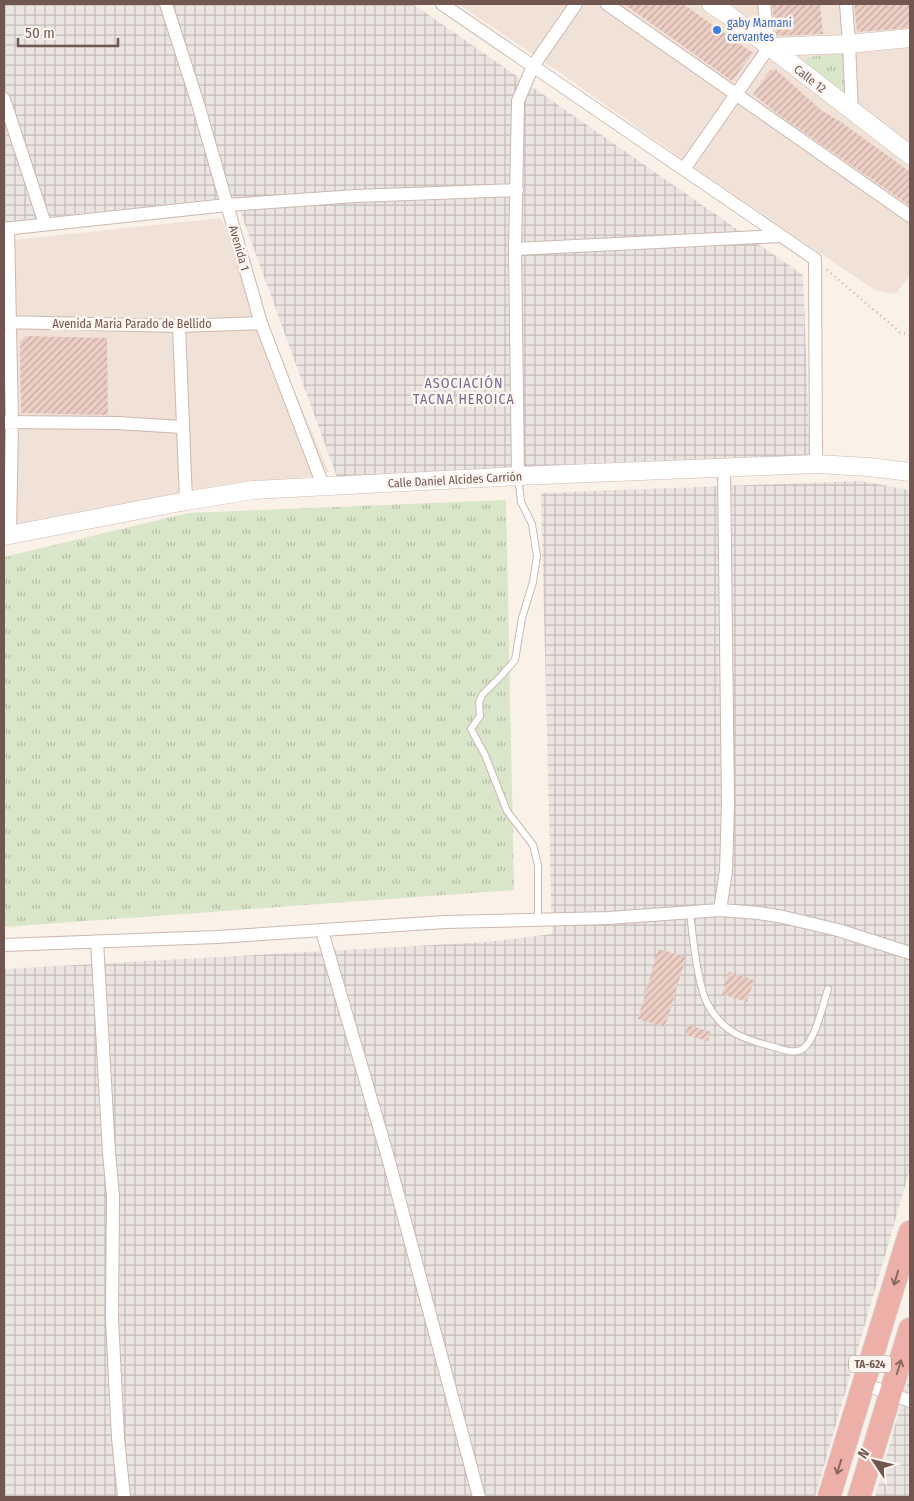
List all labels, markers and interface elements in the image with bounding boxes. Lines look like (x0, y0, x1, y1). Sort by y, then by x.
scale bar (18, 15, 118, 47)
place label: gaby Mamani cervantes (727, 16, 792, 44)
text: 50 m (25, 24, 55, 42)
marker: gaby Mamani cervantes (711, 24, 723, 36)
street label: Calle 12 (791, 62, 829, 96)
street label: Avenida 1 (226, 224, 252, 272)
street label: Avenida Maria Parado de Bellido (53, 317, 211, 331)
district label: ASOCIACIÓN TACNA HEROICA (413, 374, 515, 408)
street label: Calle Daniel Alcides Carrión (387, 469, 523, 491)
one-way arrow (891, 1270, 901, 1286)
road number: TA-624 (849, 1356, 891, 1372)
one-way arrow (894, 1359, 904, 1375)
north arrow (849, 1436, 899, 1486)
text: N (854, 1446, 873, 1462)
one-way arrow (833, 1459, 843, 1475)

